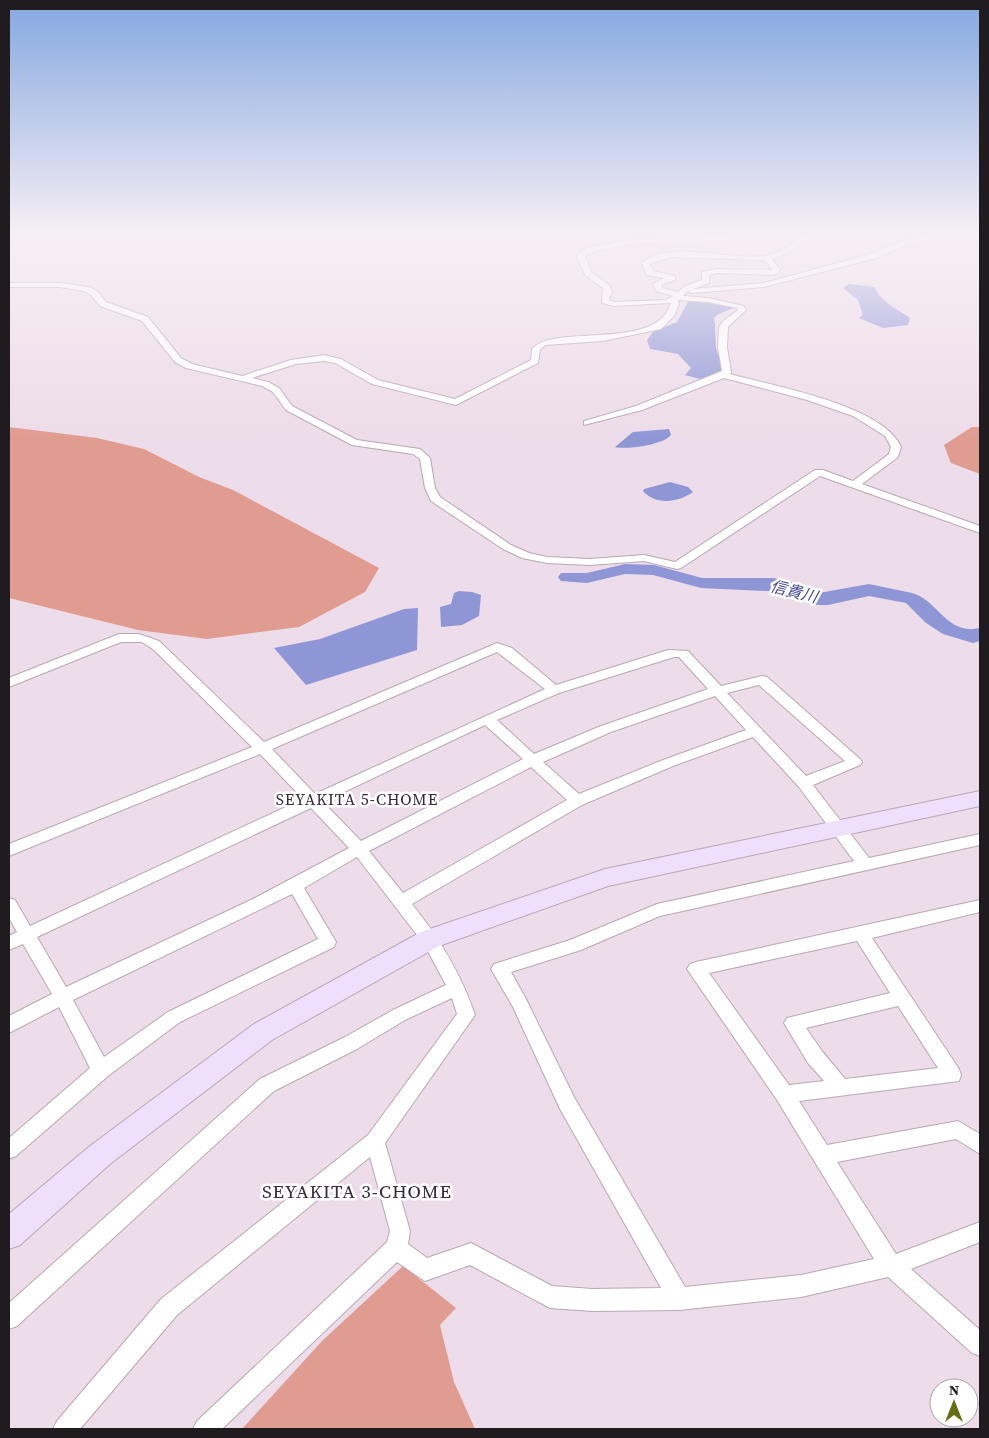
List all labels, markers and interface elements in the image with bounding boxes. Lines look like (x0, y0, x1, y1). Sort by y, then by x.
water label: 信貴川 (768, 575, 822, 608)
district label: SEYAKITA 5-CHOME (276, 788, 438, 810)
district label: SEYAKITA 3-CHOME (262, 1178, 452, 1204)
north arrow (929, 1378, 979, 1428)
text: N (949, 1380, 959, 1400)

